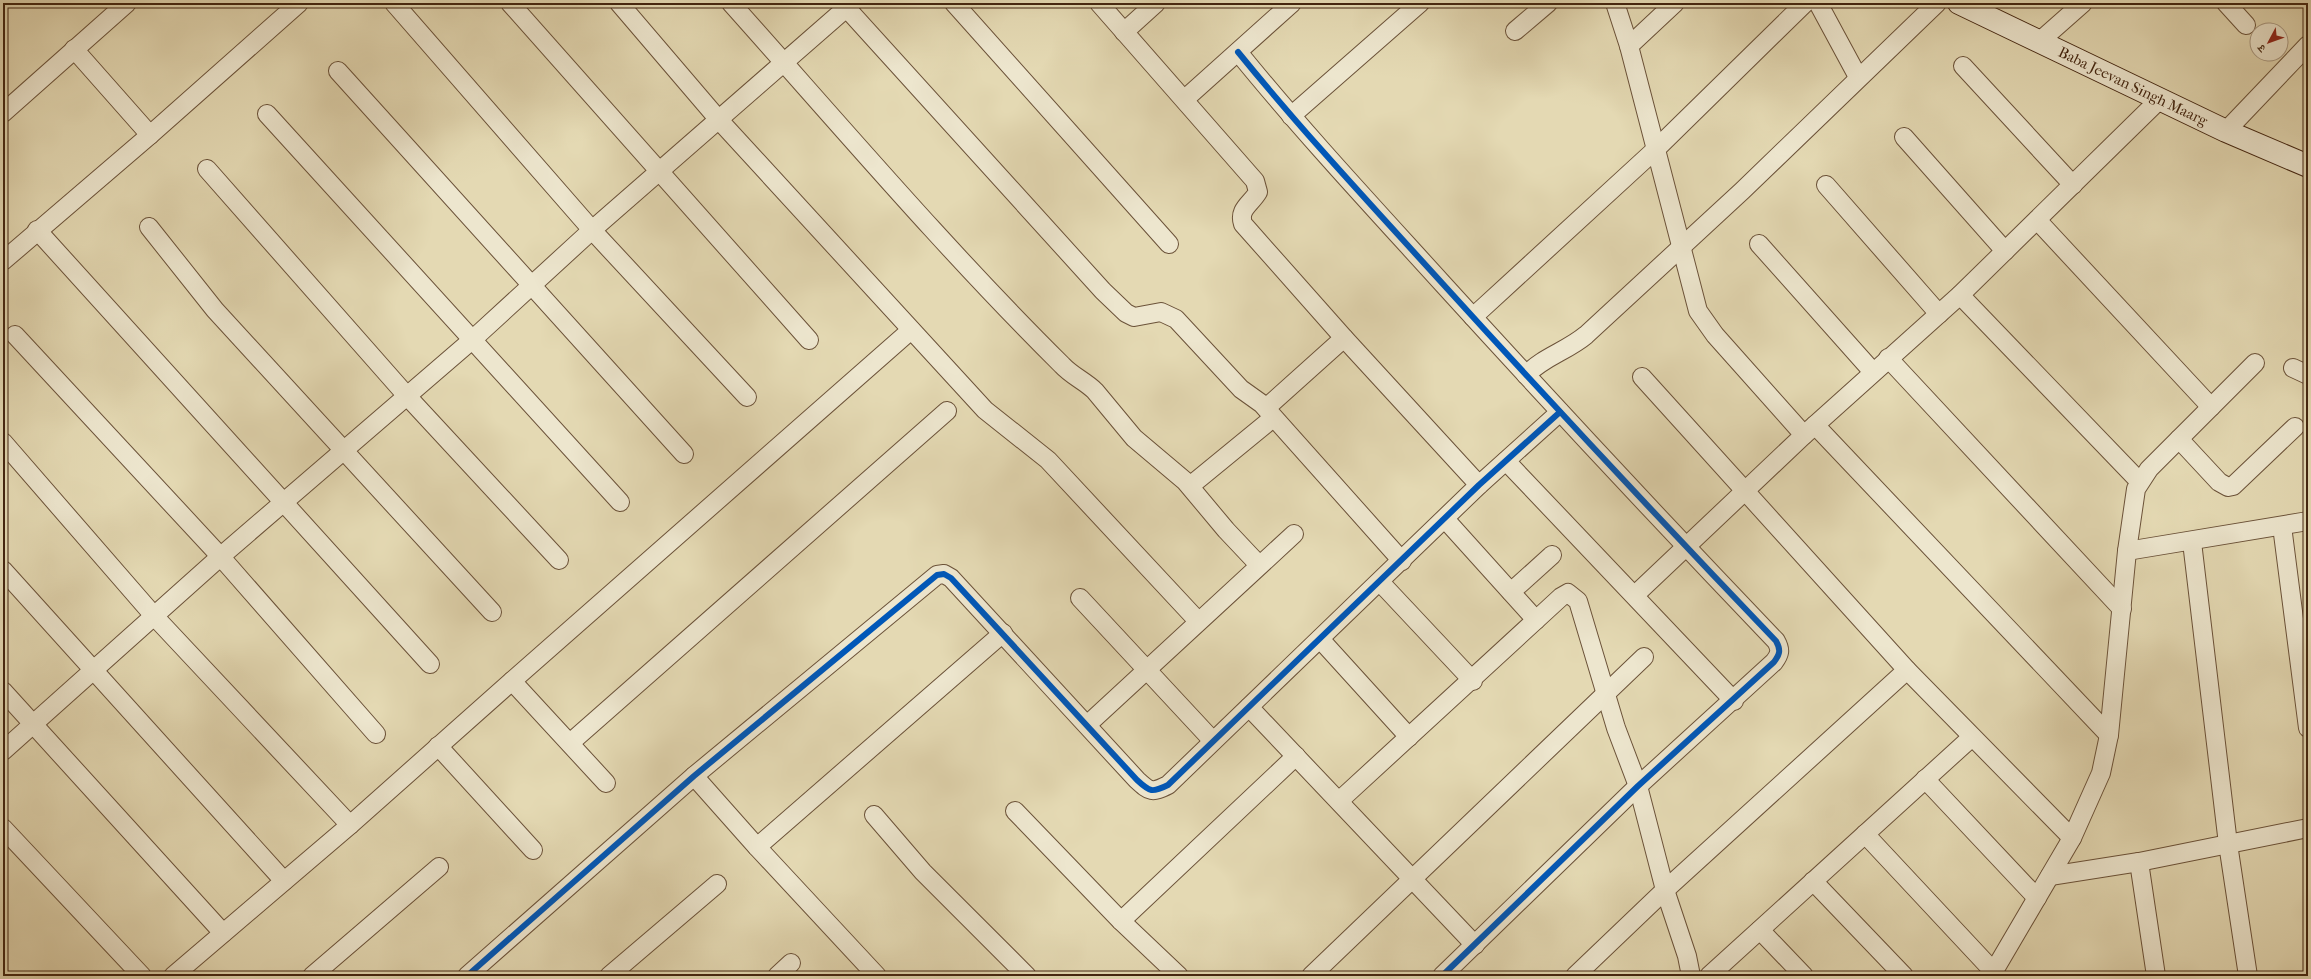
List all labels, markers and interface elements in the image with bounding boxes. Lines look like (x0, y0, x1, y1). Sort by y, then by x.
north arrow (2249, 22, 2289, 62)
text: उ (2254, 41, 2269, 55)
street label: Baba Jeevan Singh Maarg (2055, 43, 2212, 130)

